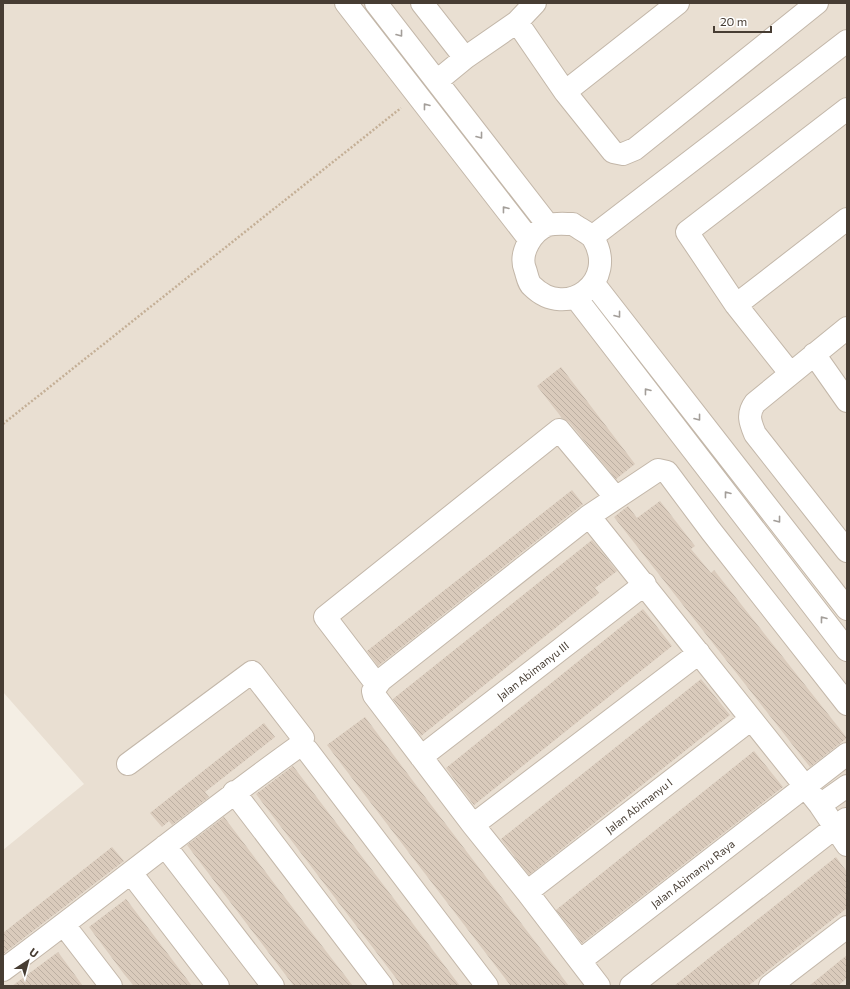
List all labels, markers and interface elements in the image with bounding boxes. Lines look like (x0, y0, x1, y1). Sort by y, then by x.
scale bar (714, 8, 771, 34)
text: 20 m (720, 14, 747, 28)
one-way arrow (395, 29, 402, 36)
one-way arrow (423, 103, 430, 110)
one-way arrow (475, 132, 482, 139)
one-way arrow (503, 206, 510, 213)
one-way arrow (613, 310, 620, 317)
one-way arrow (645, 389, 652, 396)
one-way arrow (693, 413, 700, 420)
one-way arrow (725, 492, 732, 499)
one-way arrow (773, 516, 780, 523)
one-way arrow (821, 617, 828, 624)
street label: Jalan Abimanyu III (494, 639, 572, 703)
street label: Jalan Abimanyu I (603, 775, 675, 837)
street label: Jalan Abimanyu Raya (648, 837, 738, 911)
north arrow (8, 941, 48, 981)
text: U (27, 945, 41, 960)

